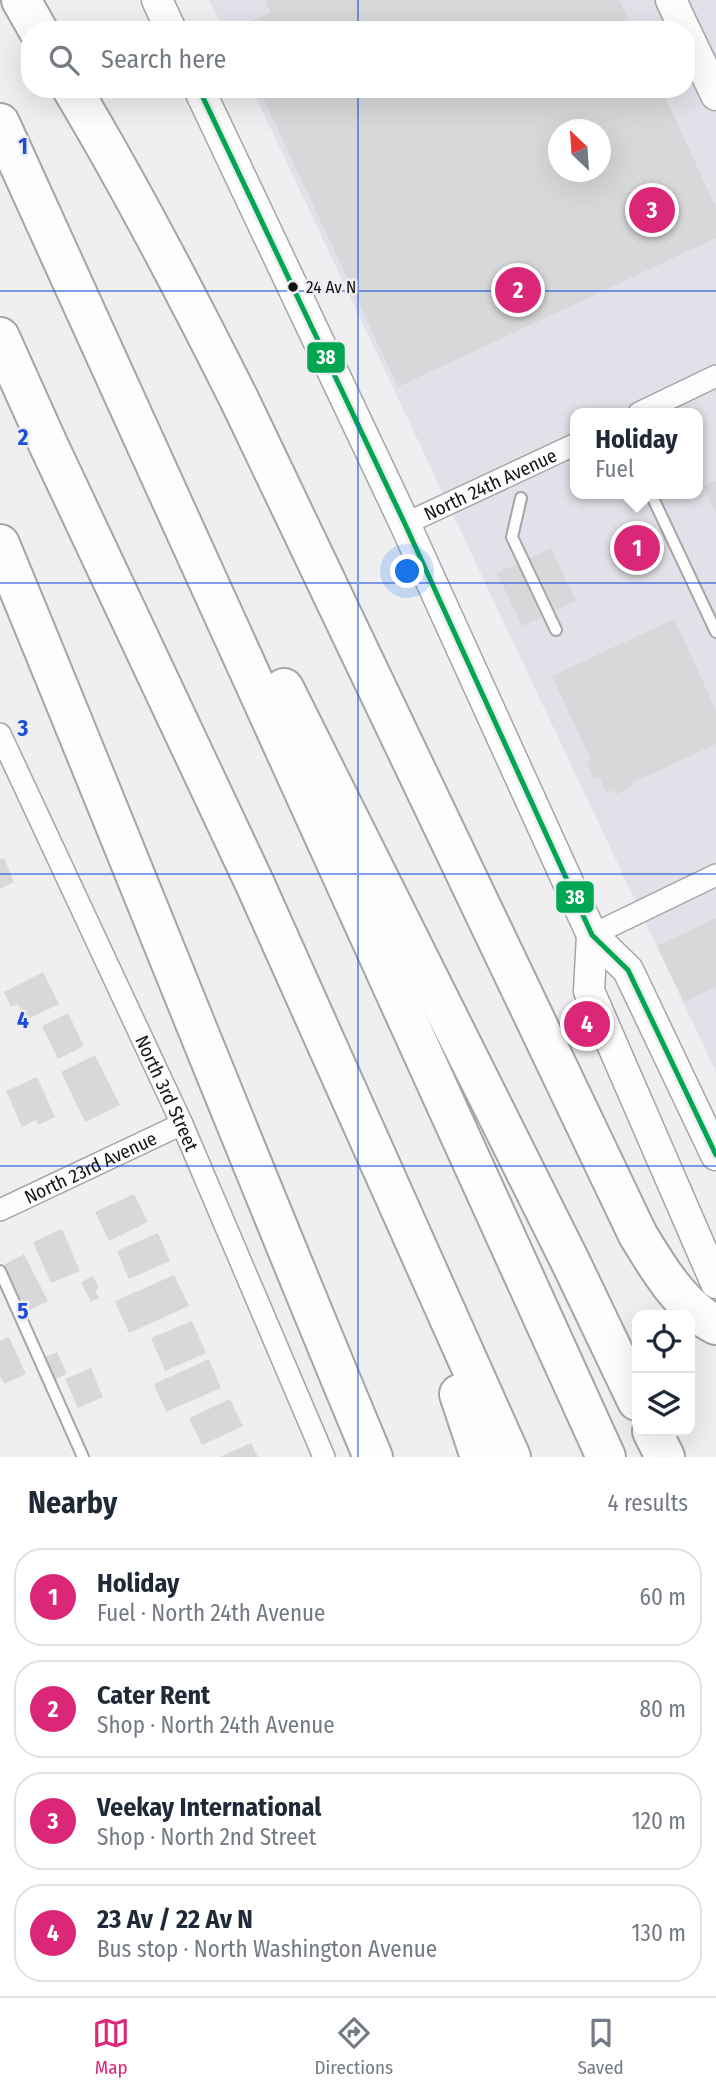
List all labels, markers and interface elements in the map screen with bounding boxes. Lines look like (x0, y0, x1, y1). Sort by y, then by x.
search box (21, 21, 695, 98)
icon: search (45, 41, 83, 79)
text: Search here (101, 44, 226, 75)
north arrow (548, 119, 611, 182)
text: 1 (18, 132, 28, 160)
pin: 3 (629, 184, 675, 236)
pin: 2 (495, 264, 541, 316)
place label: 24 Av N (306, 277, 356, 298)
marker: 24 Av N (286, 280, 300, 294)
line badge: 38 (306, 341, 346, 374)
text: 38 (315, 346, 336, 369)
popup (570, 408, 703, 499)
text: 2 (17, 423, 29, 451)
text: Holiday (595, 424, 678, 455)
street label: North 24th Avenue (420, 443, 560, 525)
text: Fuel (595, 455, 634, 483)
pin: 1 (614, 522, 660, 574)
your location (390, 554, 424, 588)
text: 3 (17, 714, 29, 742)
line badge: 38 (555, 880, 595, 914)
text: 38 (564, 886, 585, 909)
pin: 4 (564, 998, 610, 1050)
text: 4 (17, 1006, 29, 1034)
street label: North 3rd Street (131, 1031, 204, 1155)
street label: North 23rd Avenue (21, 1126, 160, 1208)
text: 5 (17, 1297, 29, 1325)
map controls (632, 1310, 695, 1436)
button: locate (632, 1310, 695, 1373)
button: layers (632, 1373, 695, 1436)
text: Nearby (28, 1485, 117, 1521)
text: 4 results (607, 1489, 688, 1517)
text: Holiday (97, 1568, 179, 1599)
text: 1 (48, 1583, 58, 1611)
text: 60 m (640, 1583, 686, 1611)
text: Fuel · North 24th Avenue (97, 1599, 325, 1627)
text: Cater Rent (97, 1680, 210, 1711)
text: 2 (48, 1695, 58, 1723)
text: 80 m (639, 1695, 686, 1723)
text: Shop · North 24th Avenue (97, 1711, 335, 1739)
text: Veekay International (97, 1792, 321, 1823)
text: 3 (48, 1807, 58, 1835)
text: 120 m (632, 1807, 686, 1835)
text: Shop · North 2nd Street (97, 1823, 316, 1851)
text: 23 Av / 22 Av N (97, 1904, 253, 1935)
text: 4 (47, 1919, 59, 1947)
text: 130 m (632, 1919, 686, 1947)
text: Bus stop · North Washington Avenue (97, 1935, 437, 1963)
tab: Map (92, 2014, 130, 2079)
tab: Directions (314, 2014, 393, 2079)
tab: Saved (577, 2014, 624, 2079)

